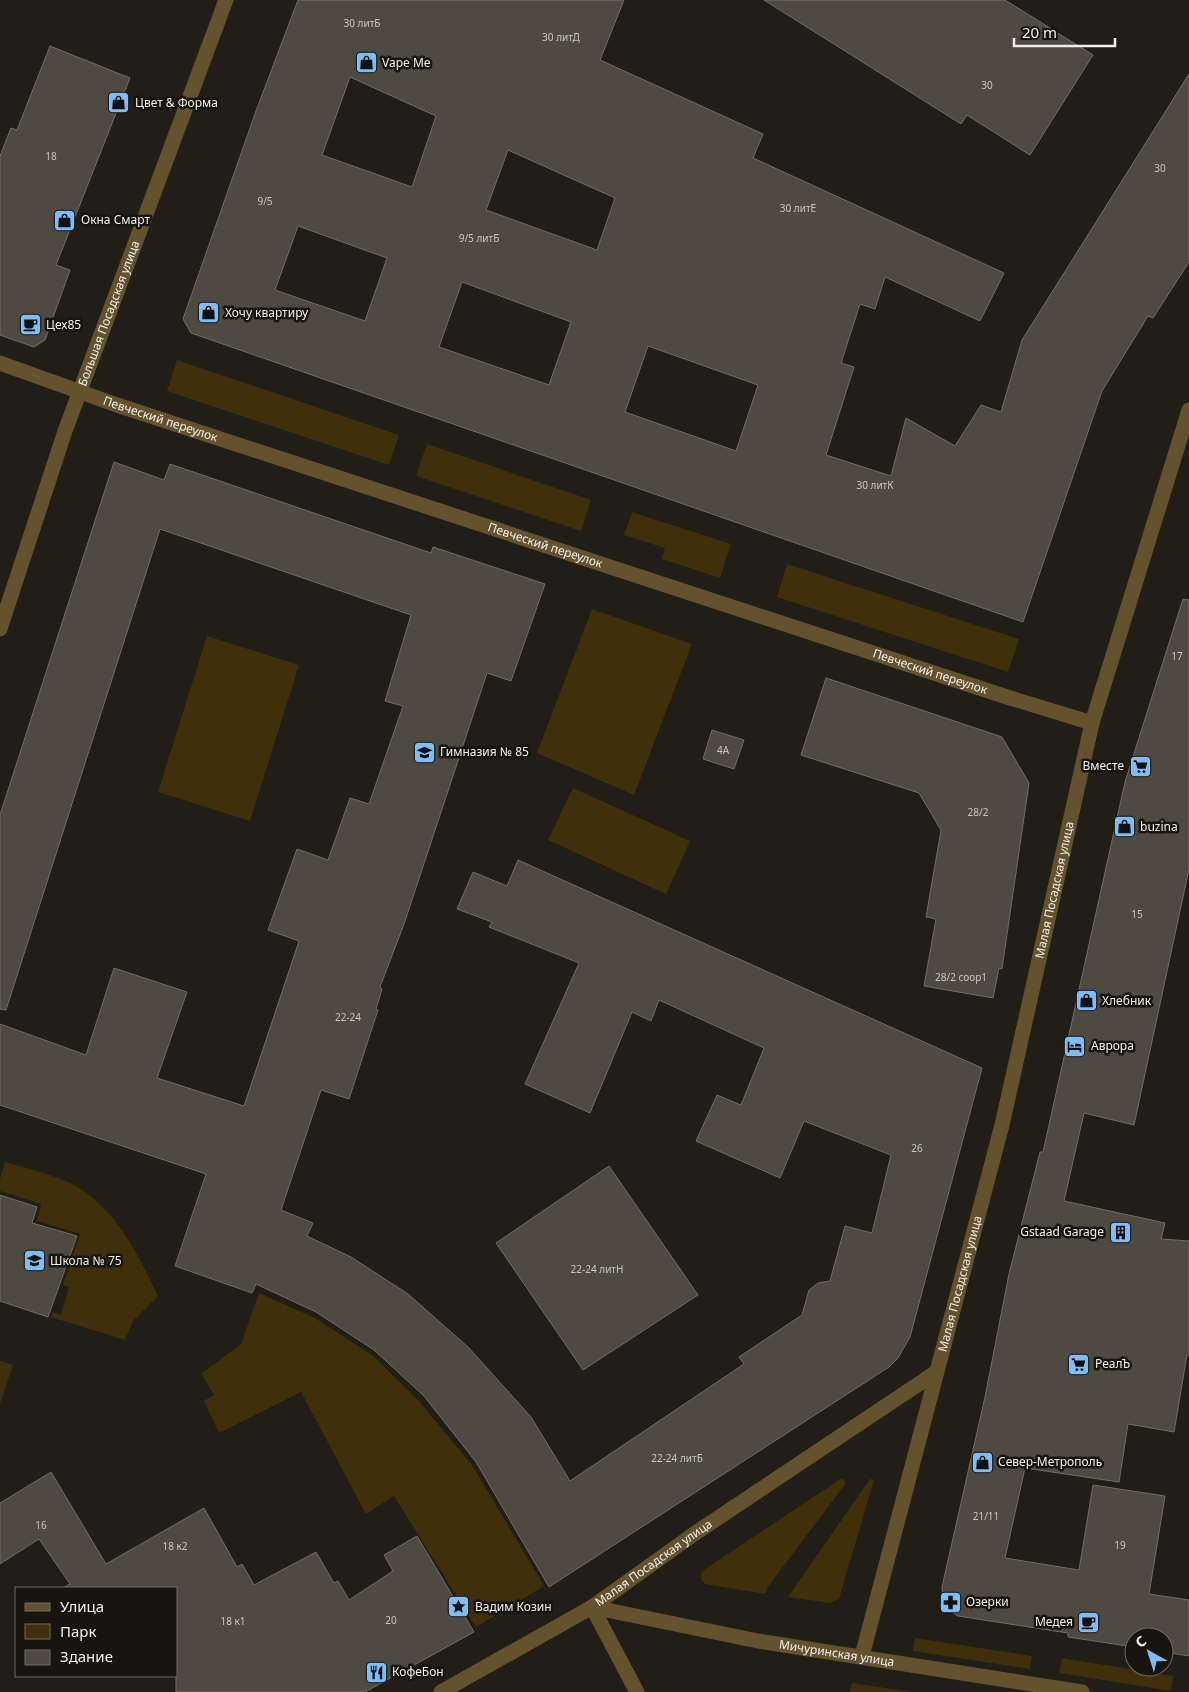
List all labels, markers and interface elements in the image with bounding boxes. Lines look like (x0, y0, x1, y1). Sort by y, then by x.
scale bar (1014, 15, 1115, 47)
house number: 30 литБ (344, 16, 380, 30)
text: 20 m (1022, 22, 1057, 42)
house number: 30 литД (542, 30, 581, 44)
shop icon: Vape Me (354, 51, 378, 75)
place label: Vape Me (382, 54, 431, 71)
house number: 30 (981, 78, 993, 92)
shop icon: Цвет & Форма (107, 91, 131, 115)
place label: Цвет & Форма (135, 94, 218, 111)
house number: 18 (45, 149, 57, 163)
house number: 30 (1154, 161, 1166, 175)
house number: 9/5 (257, 194, 273, 208)
house number: 30 литЕ (780, 201, 816, 215)
shop icon: Окна Смарт (53, 208, 77, 232)
place label: Окна Смарт (81, 211, 150, 228)
house number: 9/5 литБ (459, 231, 499, 245)
street label: Большая Посадская улица (74, 238, 143, 388)
shop icon: Хочу квартиру (197, 301, 221, 325)
place label: Хочу квартиру (225, 304, 309, 321)
cafe icon: Цех85 (18, 313, 42, 337)
place label: Цех85 (46, 316, 81, 333)
street label: Певческий переулок (101, 392, 221, 446)
house number: 30 литК (856, 478, 894, 492)
street label: Певческий переулок (486, 518, 606, 572)
street label: Певческий переулок (871, 645, 990, 698)
house number: 17 (1171, 649, 1183, 663)
school or university icon: Гимназия № 85 (412, 740, 436, 764)
place label: Гимназия № 85 (440, 743, 529, 760)
house number: 4А (717, 743, 730, 757)
supermarket icon: Вместе (1128, 754, 1152, 778)
place label: Вместе (1082, 757, 1124, 774)
house number: 28/2 (968, 805, 989, 819)
shop icon: buzina (1112, 815, 1136, 839)
place label: buzina (1140, 818, 1178, 835)
street label: Малая Посадская улица (1031, 820, 1078, 960)
house number: 15 (1131, 907, 1143, 921)
house number: 28/2 соор1 (935, 970, 987, 984)
shop icon: Хлебник (1074, 989, 1098, 1013)
place label: Хлебник (1102, 992, 1152, 1009)
house number: 22-24 (335, 1010, 361, 1024)
hotel icon: Аврора (1063, 1034, 1087, 1058)
place label: Аврора (1091, 1037, 1134, 1054)
house number: 26 (911, 1141, 923, 1155)
street label: Малая Посадская улица (934, 1214, 986, 1353)
building icon: Gstaad Garage (1108, 1220, 1132, 1244)
place label: Gstaad Garage (1020, 1223, 1104, 1240)
school or university icon: Школа № 75 (22, 1249, 46, 1273)
place label: Школа № 75 (50, 1252, 122, 1269)
house number: 22-24 литН (571, 1262, 623, 1276)
supermarket icon: РеалЪ (1067, 1352, 1091, 1376)
place label: РеалЪ (1095, 1355, 1130, 1372)
shop icon: Север-Метрополь (970, 1450, 994, 1474)
house number: 22-24 литБ (651, 1451, 703, 1465)
place label: Север-Метрополь (998, 1453, 1102, 1470)
house number: 21/11 (973, 1509, 999, 1523)
street label: Малая Посадская улица (591, 1515, 715, 1610)
house number: 16 (35, 1518, 47, 1532)
house number: 19 (1114, 1538, 1126, 1552)
house number: 18 к2 (162, 1539, 188, 1553)
legend (15, 1587, 178, 1677)
pharmacy icon: Озерки (938, 1590, 962, 1614)
place label: Озерки (966, 1593, 1009, 1610)
place icon: Вадим Козин (447, 1595, 471, 1619)
text: Улица (60, 1596, 104, 1616)
place label: Вадим Козин (475, 1598, 552, 1615)
cafe icon: Медея (1077, 1610, 1101, 1634)
house number: 20 (385, 1613, 397, 1627)
place label: Медея (1035, 1613, 1073, 1630)
house number: 18 к1 (220, 1614, 246, 1628)
text: Парк (60, 1621, 96, 1641)
north arrow (1124, 1627, 1174, 1677)
text: С (1131, 1631, 1150, 1652)
street label: Мичуринская улица (778, 1635, 896, 1670)
text: Здание (60, 1646, 113, 1666)
restaurant icon: КофеБон (364, 1660, 388, 1684)
place label: КофеБон (392, 1663, 444, 1680)

